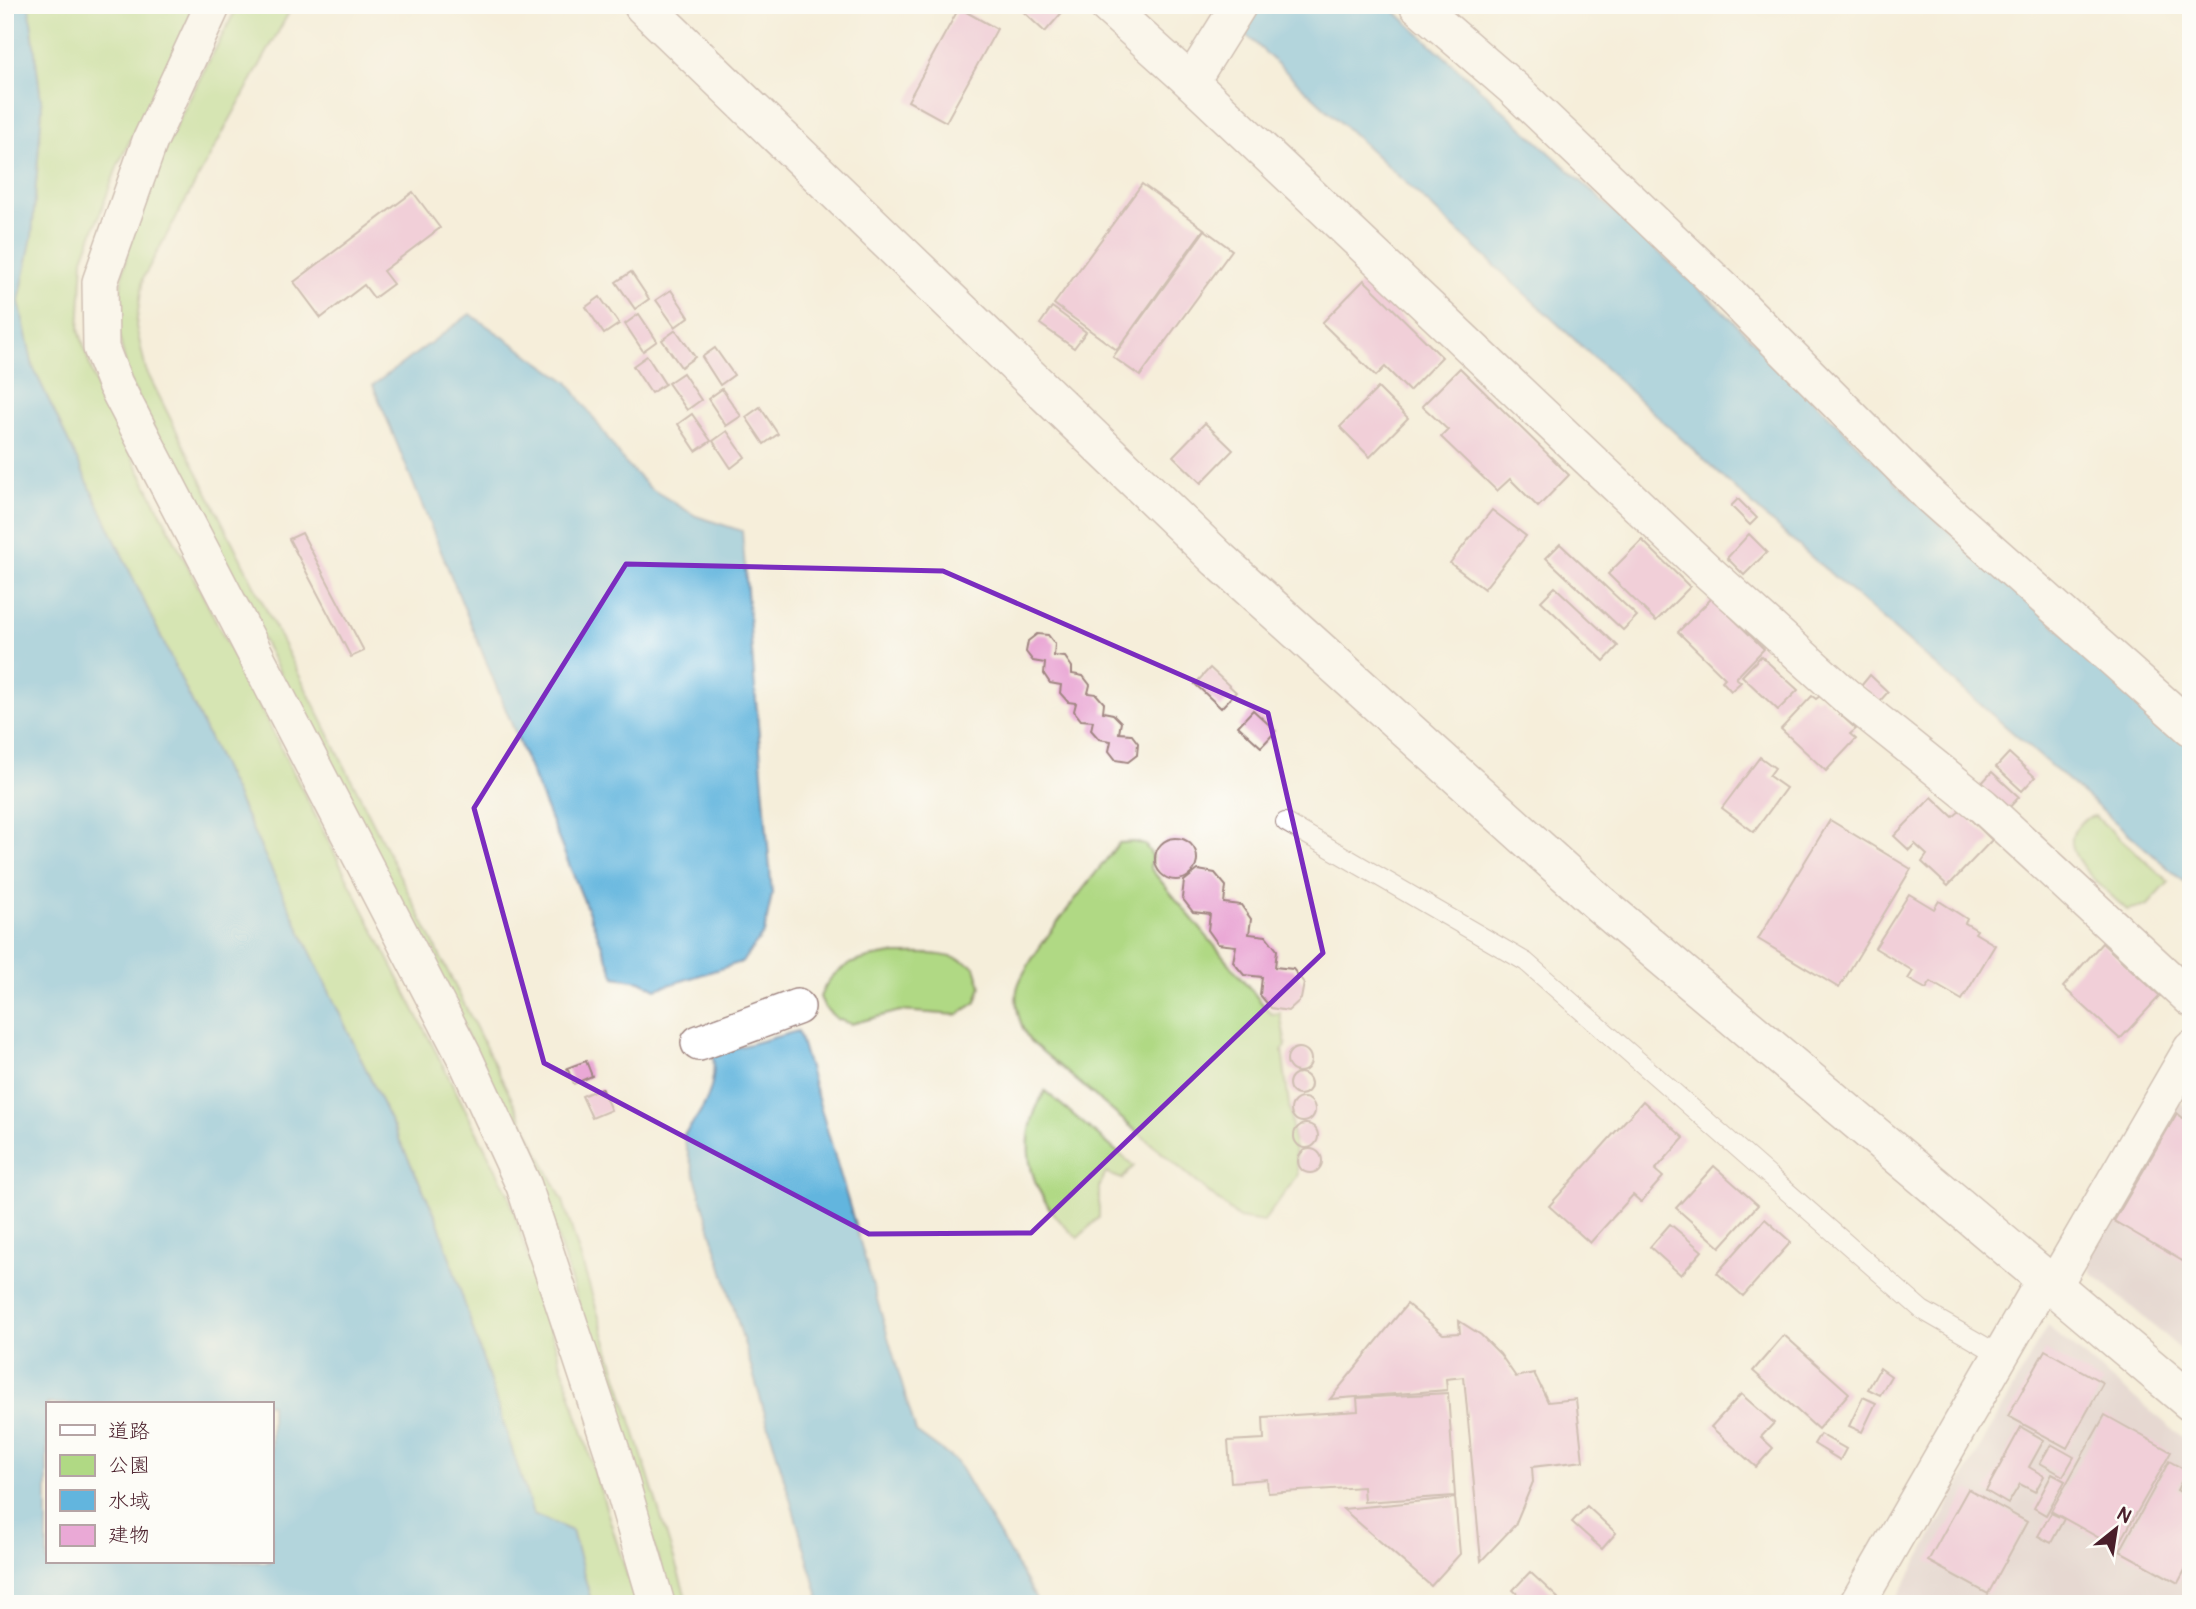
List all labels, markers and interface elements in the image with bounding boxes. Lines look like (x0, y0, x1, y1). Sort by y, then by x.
legend (46, 1402, 273, 1564)
text: 道路 (108, 1418, 150, 1445)
text: 公園 (108, 1452, 150, 1479)
text: 水域 (108, 1488, 150, 1515)
north arrow (2080, 1494, 2150, 1564)
text: N (2112, 1502, 2136, 1529)
text: 建物 (108, 1522, 150, 1549)

